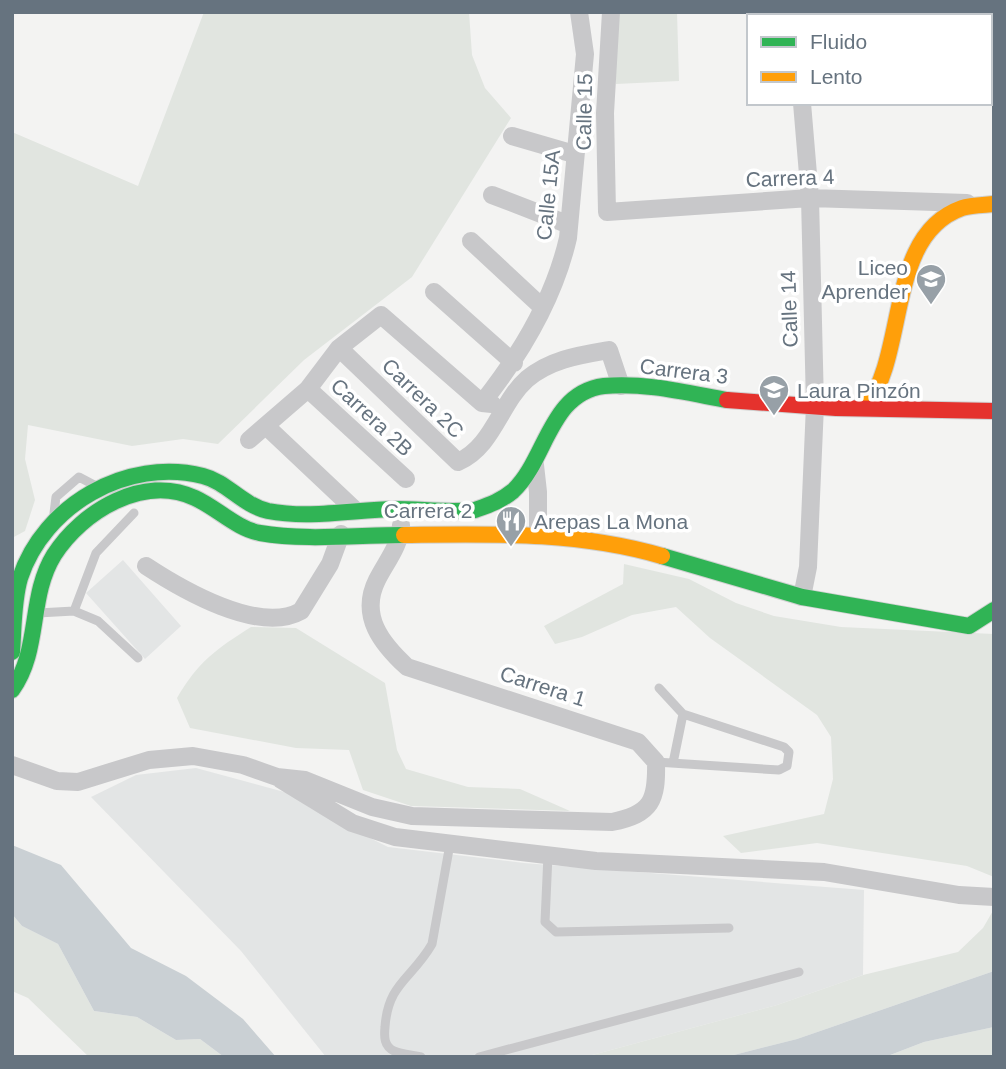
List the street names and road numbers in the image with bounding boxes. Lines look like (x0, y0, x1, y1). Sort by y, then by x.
street label: Calle 15 (572, 73, 596, 151)
street label: Calle 15A (532, 149, 564, 241)
street label: Carrera 4 (745, 165, 835, 191)
street label: Calle 14 (776, 270, 802, 348)
street label: Carrera 2C (378, 354, 468, 442)
street label: Carrera 3 (639, 354, 729, 388)
street label: Carrera 2B (327, 374, 417, 460)
street label: Carrera 2 (384, 499, 472, 522)
street label: Carrera 1 (497, 661, 589, 711)

